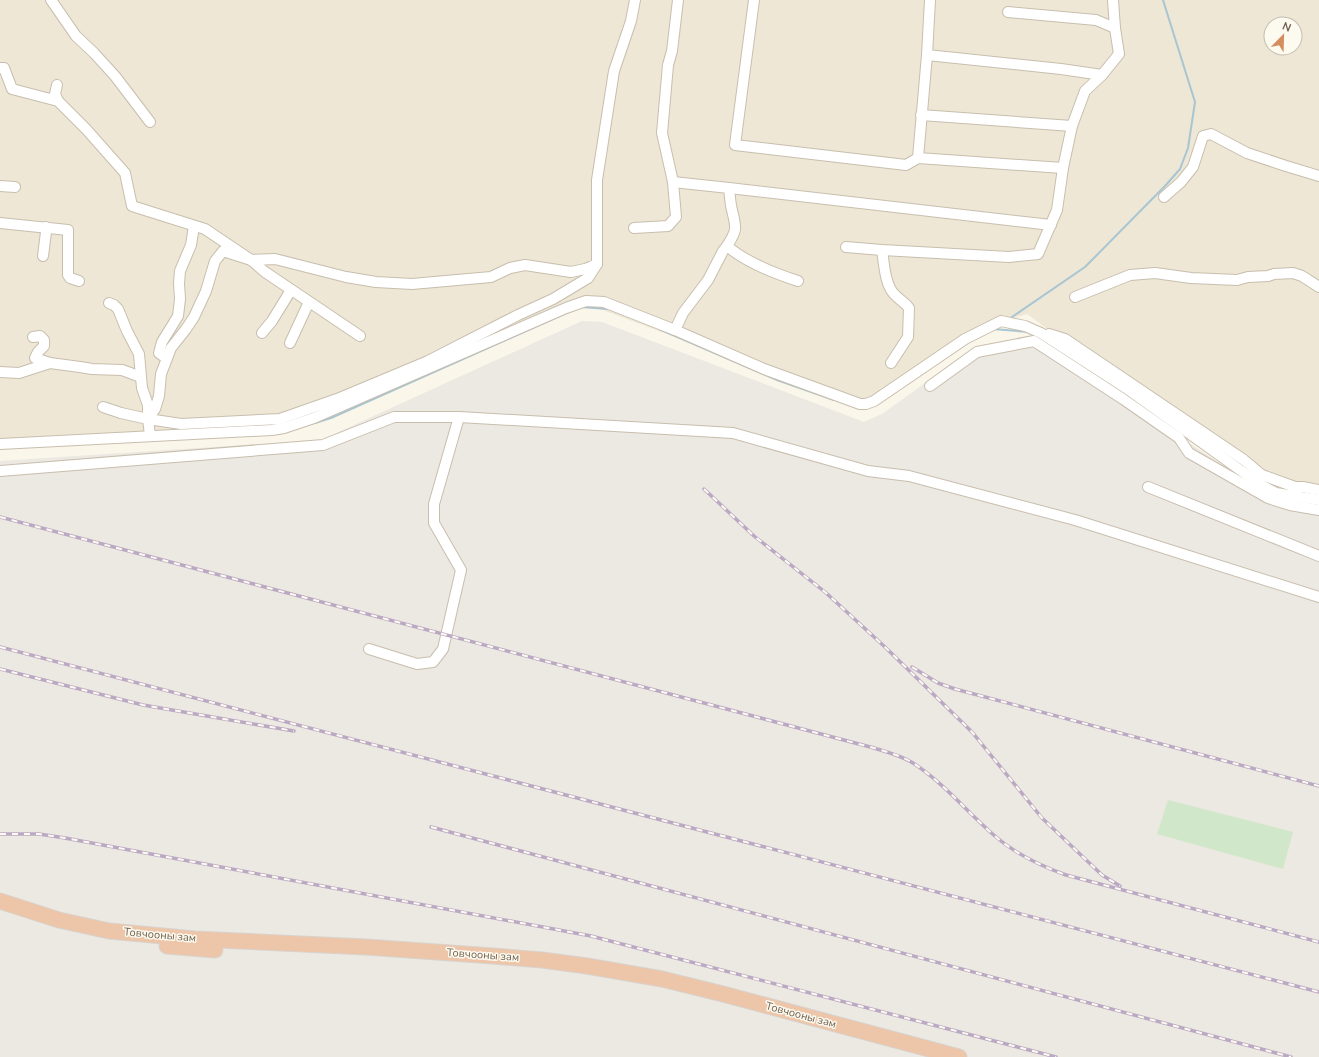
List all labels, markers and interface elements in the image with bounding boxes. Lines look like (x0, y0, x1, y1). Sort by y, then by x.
north arrow (1263, 16, 1303, 56)
text: N (1280, 19, 1293, 36)
street label: Товчооны зам (123, 924, 197, 946)
street label: Товчооны зам (446, 945, 520, 965)
street label: Товчооны зам (764, 998, 838, 1032)

